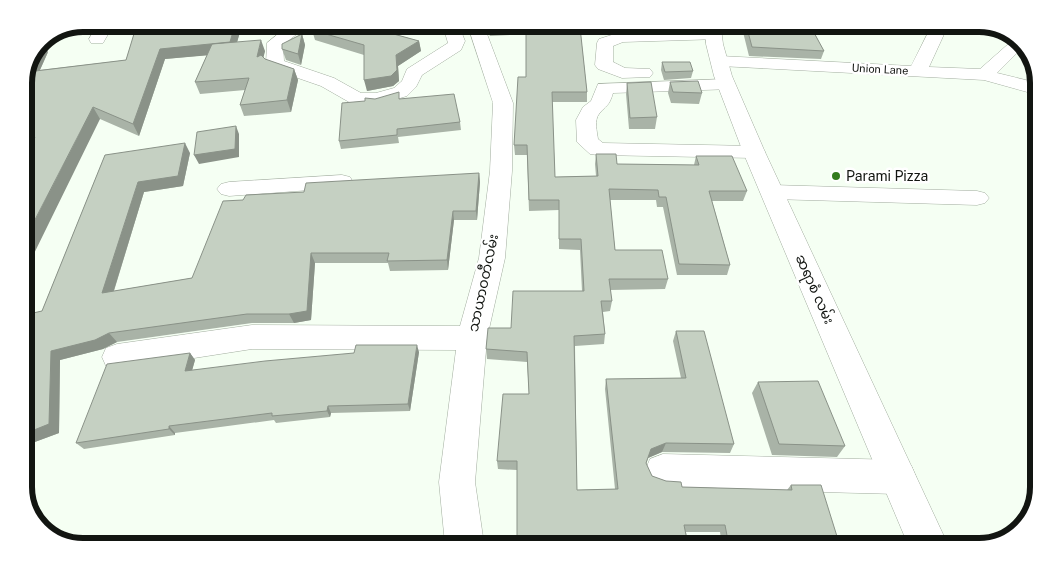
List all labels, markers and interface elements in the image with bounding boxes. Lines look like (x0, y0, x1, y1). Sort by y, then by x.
street label: Union Lane (851, 62, 909, 76)
place label: Parami Pizza (846, 168, 928, 184)
marker: Parami Pizza (830, 170, 842, 182)
street label: သာယာဝတီလမ်း (463, 232, 501, 333)
street label: ဆရာစံ လမ်း (789, 251, 839, 328)

